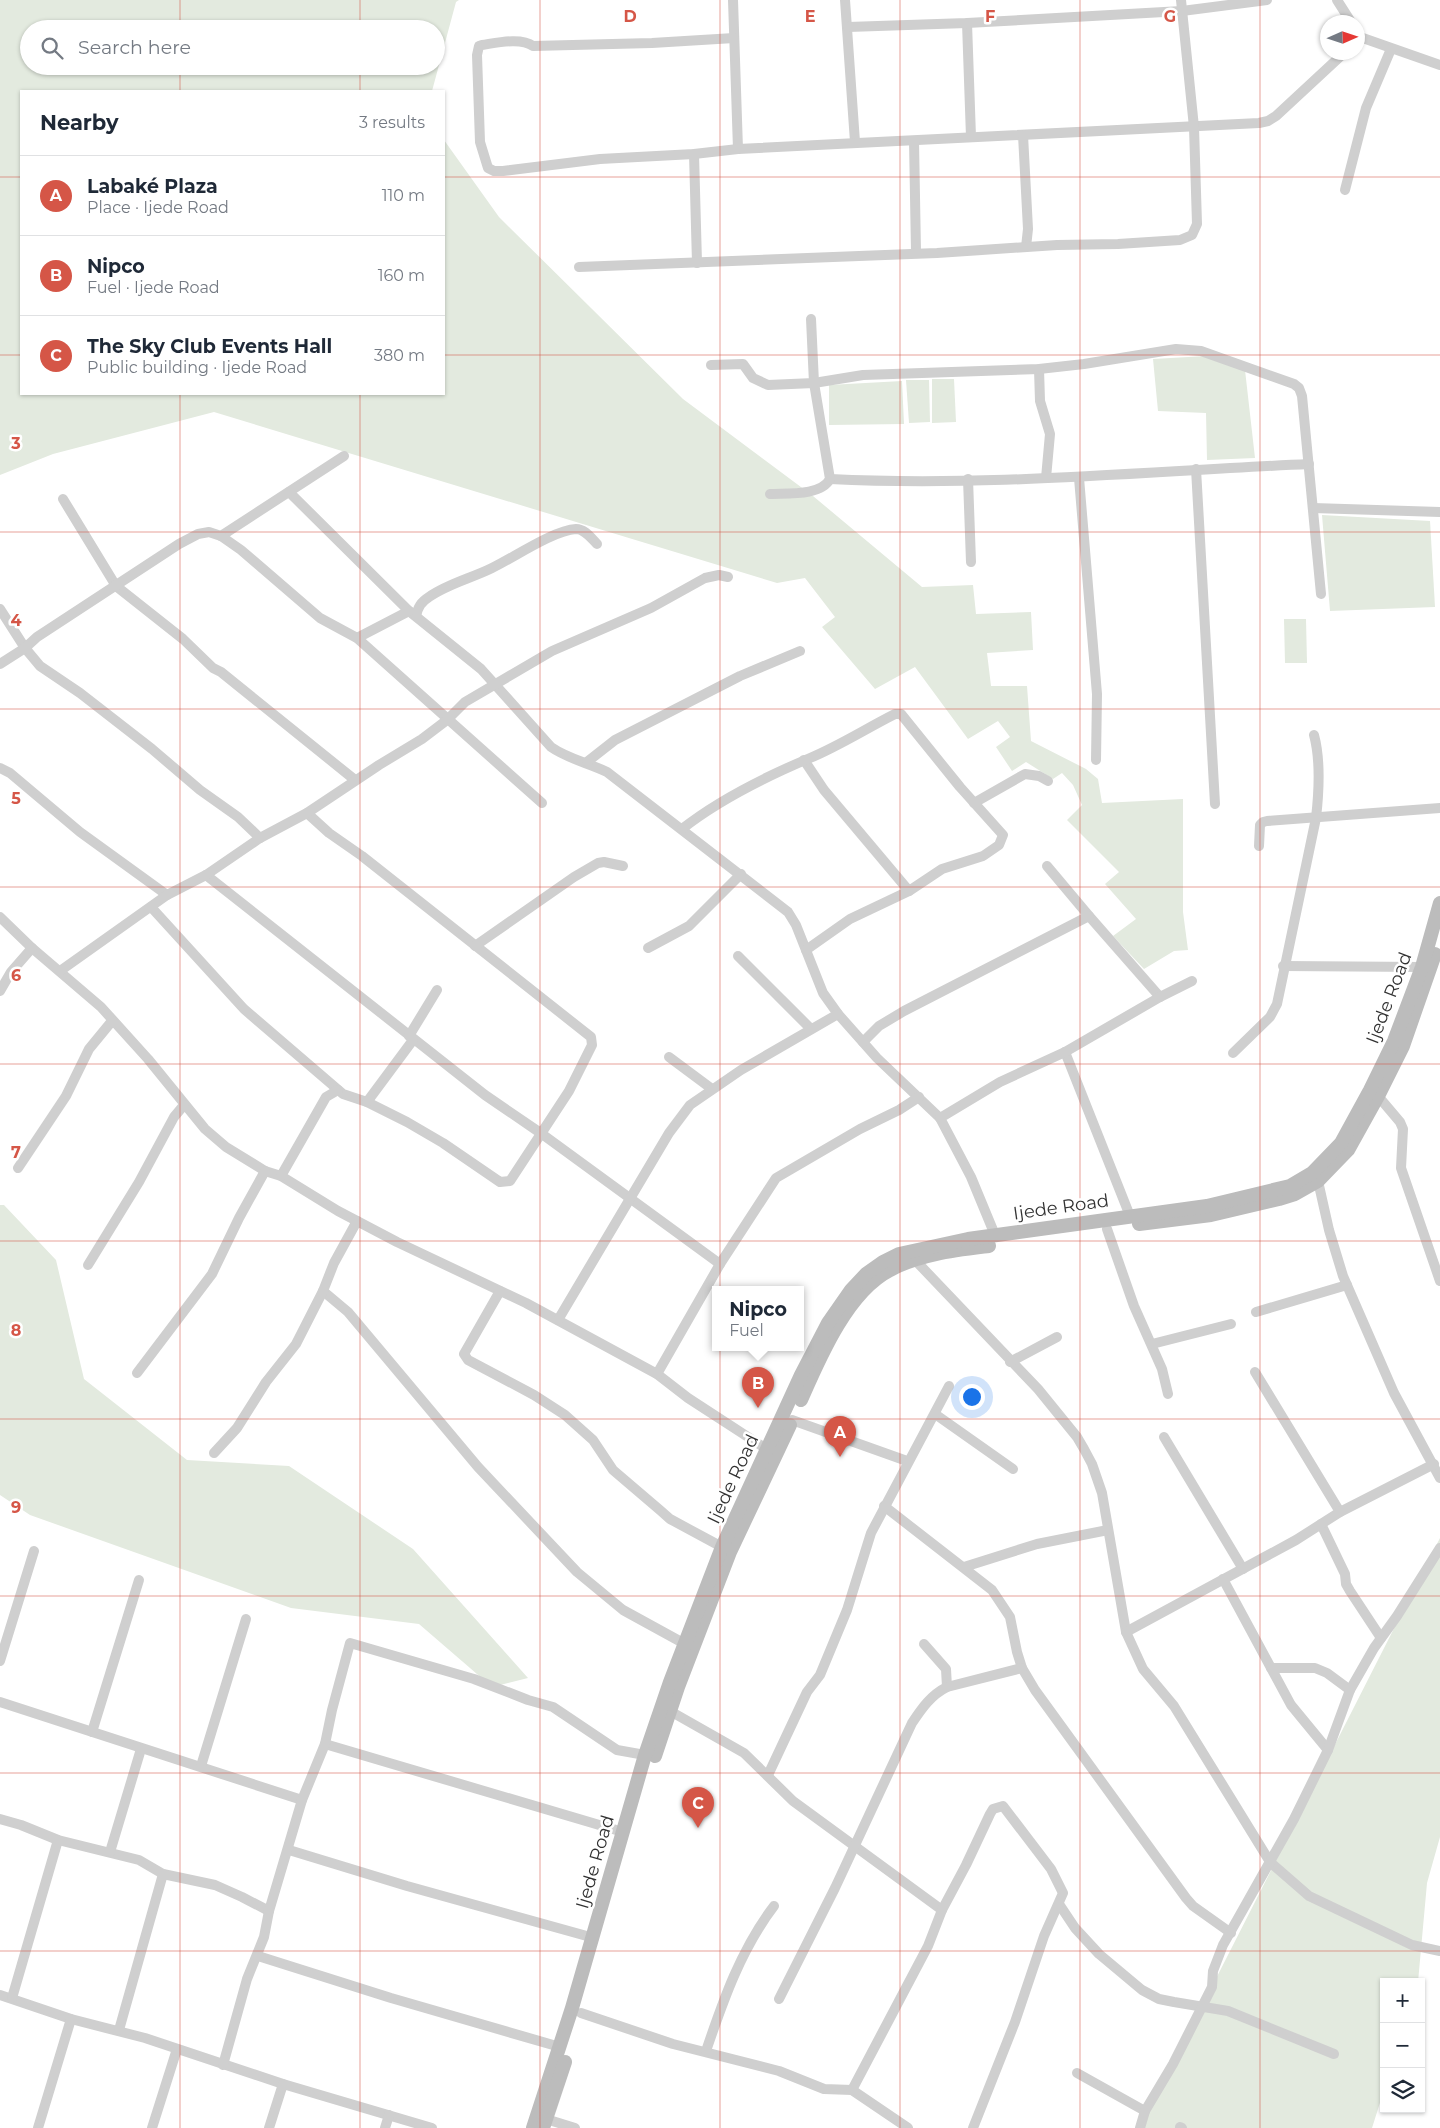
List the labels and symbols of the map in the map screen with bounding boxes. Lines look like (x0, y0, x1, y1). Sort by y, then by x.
text: D (623, 7, 637, 26)
text: E (805, 7, 815, 26)
text: F (985, 7, 995, 26)
text: G (1164, 7, 1176, 26)
north arrow (1320, 15, 1365, 60)
text: 3 (10, 434, 21, 453)
text: 4 (10, 611, 22, 630)
text: 5 (11, 789, 21, 808)
street label: Ijede Road (1361, 949, 1417, 1047)
text: 6 (11, 966, 21, 985)
text: 7 (11, 1143, 21, 1162)
street label: Ijede Road (1012, 1189, 1110, 1225)
text: 8 (11, 1321, 21, 1340)
pin: B (742, 1367, 774, 1408)
your location (959, 1384, 985, 1410)
pin: A (824, 1416, 856, 1457)
street label: Ijede Road (703, 1431, 763, 1527)
text: 9 (11, 1498, 21, 1517)
pin: C (682, 1787, 714, 1828)
street label: Ijede Road (571, 1813, 619, 1911)

